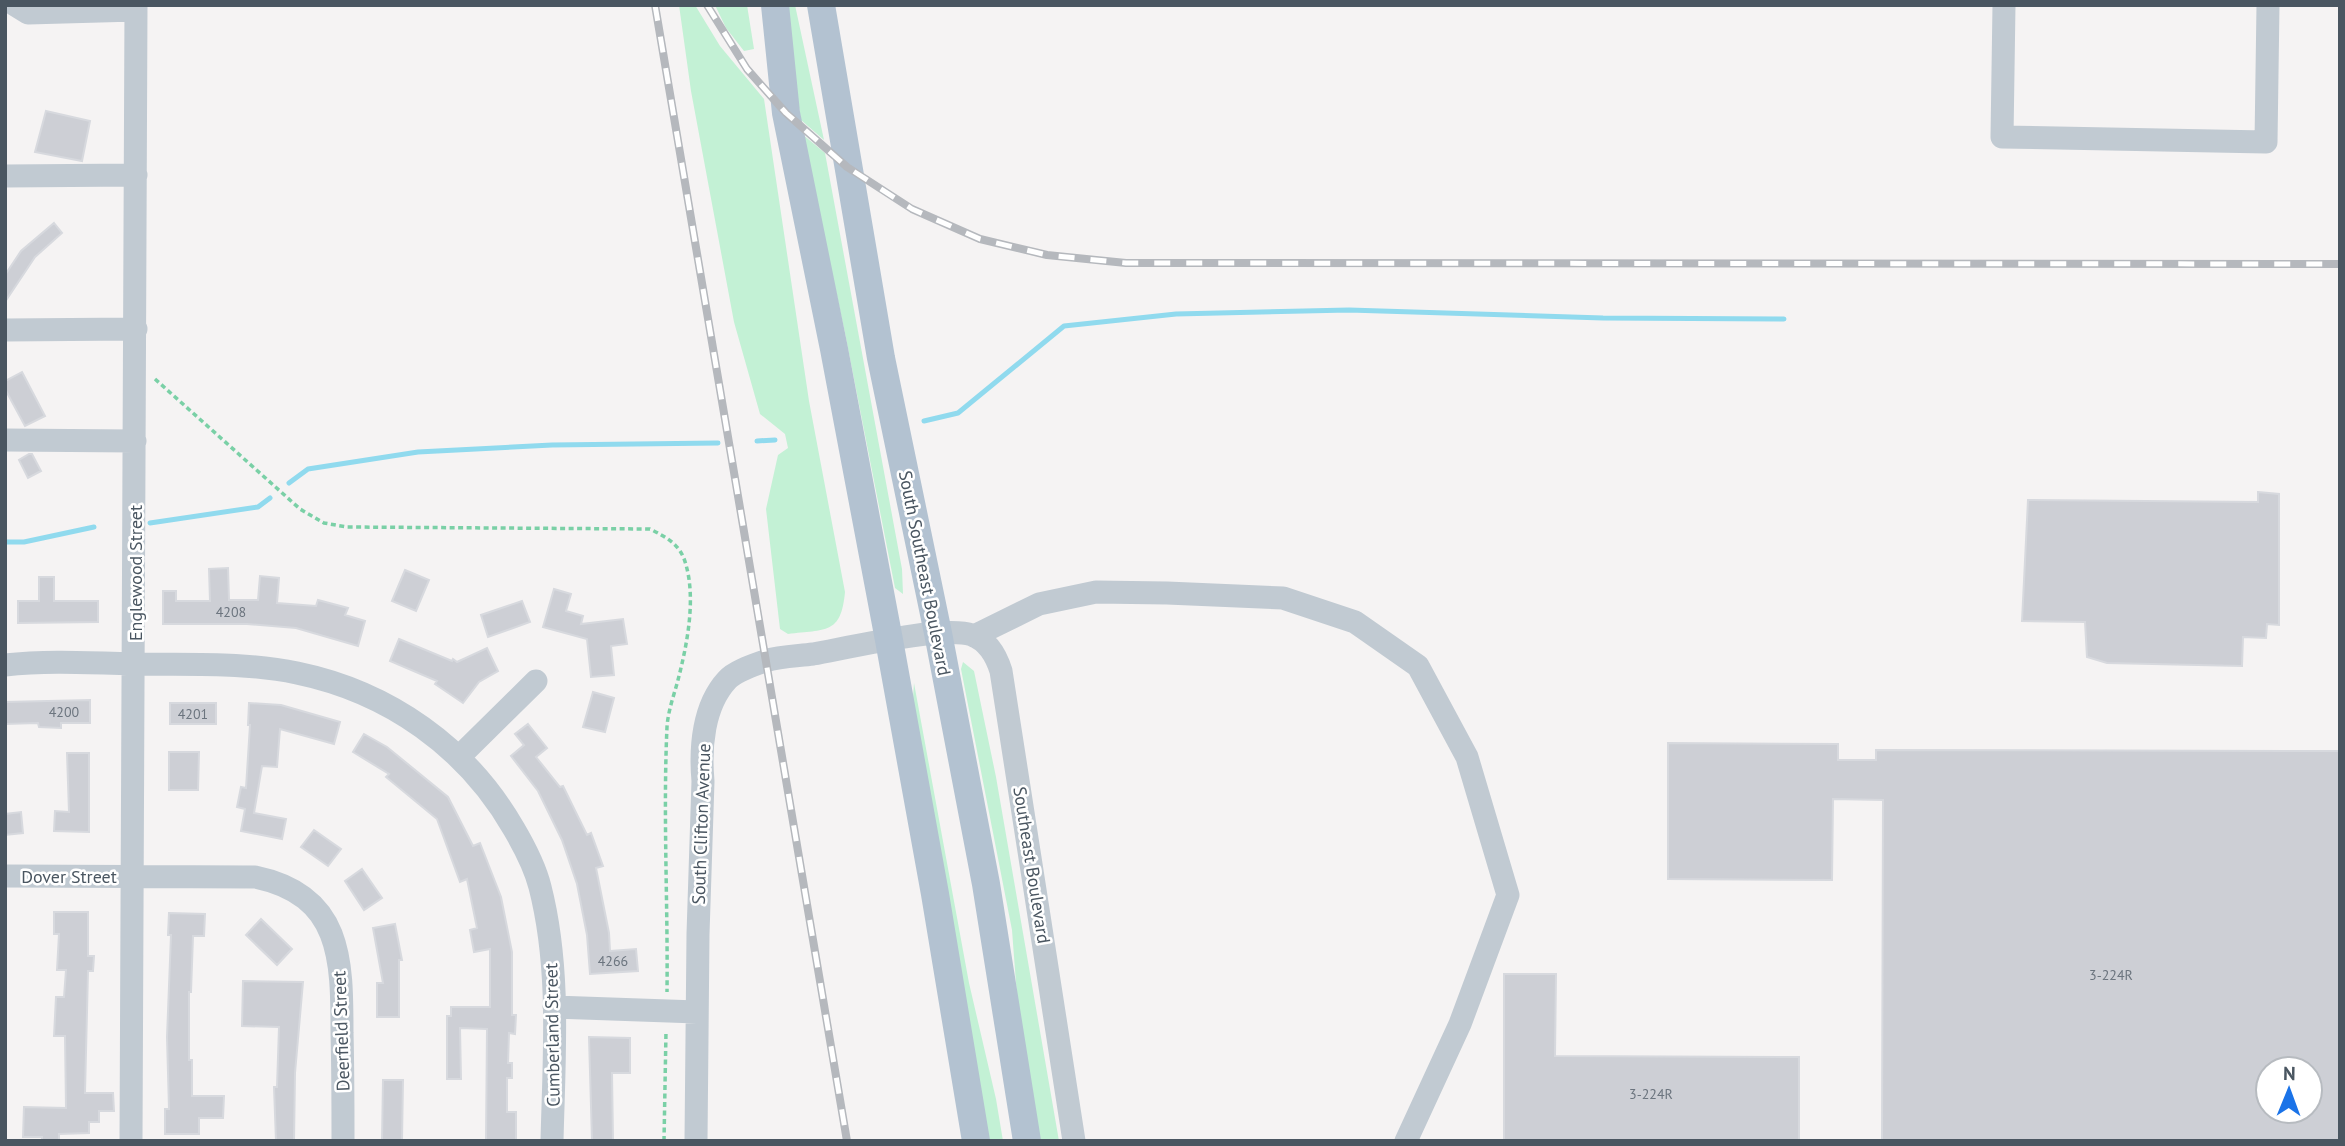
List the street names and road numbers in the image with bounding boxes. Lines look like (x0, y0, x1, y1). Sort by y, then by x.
street label: South Southeast Boulevard (894, 469, 956, 677)
street label: Englewood Street (124, 505, 147, 641)
street label: South Clifton Avenue (687, 743, 715, 905)
street label: Southeast Boulevard (1008, 785, 1056, 945)
street label: Dover Street (21, 865, 117, 888)
street label: Cumberland Street (539, 963, 565, 1107)
street label: Deerfield Street (327, 970, 355, 1092)

